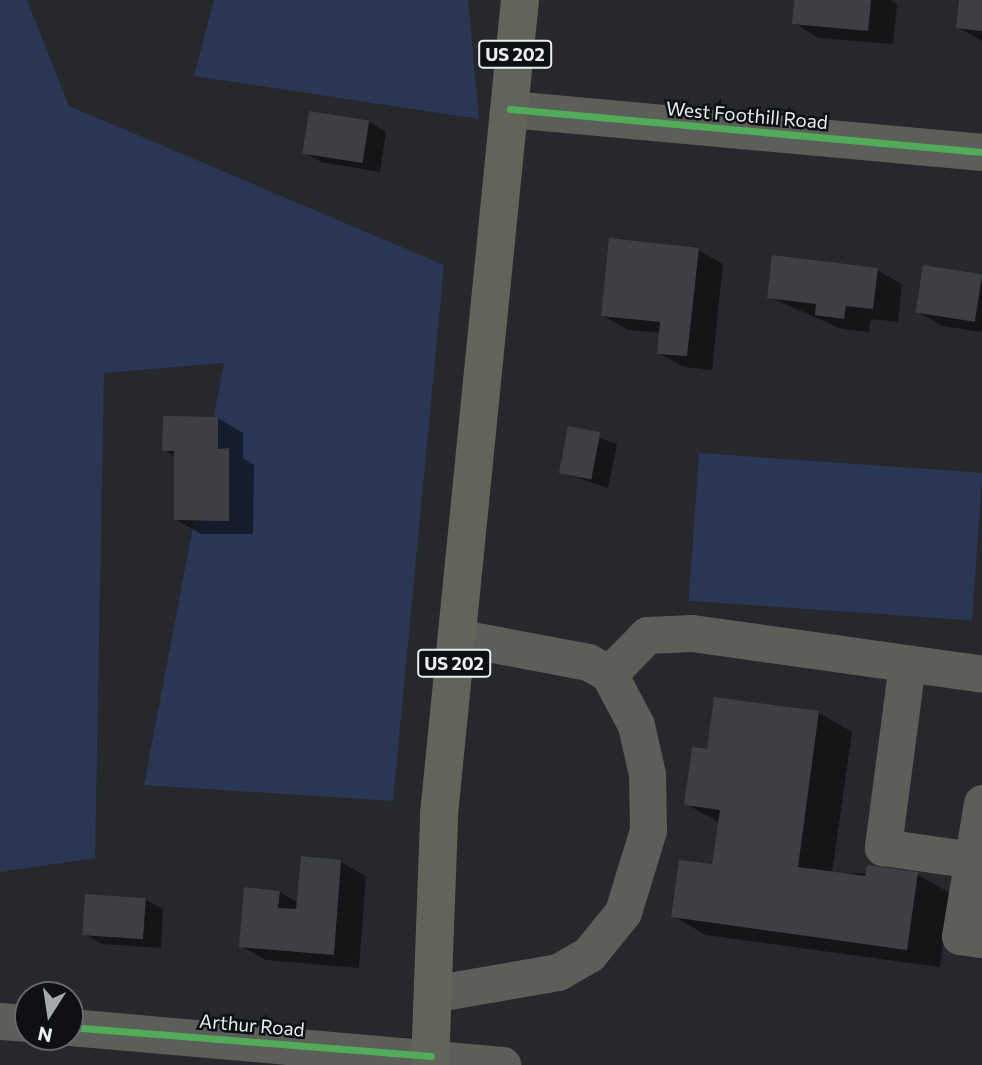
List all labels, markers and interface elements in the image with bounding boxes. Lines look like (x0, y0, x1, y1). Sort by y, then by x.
road number: US 202 (476, 40, 554, 68)
street label: West Foothill Road (665, 97, 829, 133)
road number: US 202 (416, 648, 492, 678)
north arrow (14, 981, 84, 1051)
street label: Arthur Road (198, 1009, 306, 1041)
text: N (36, 1022, 54, 1048)

